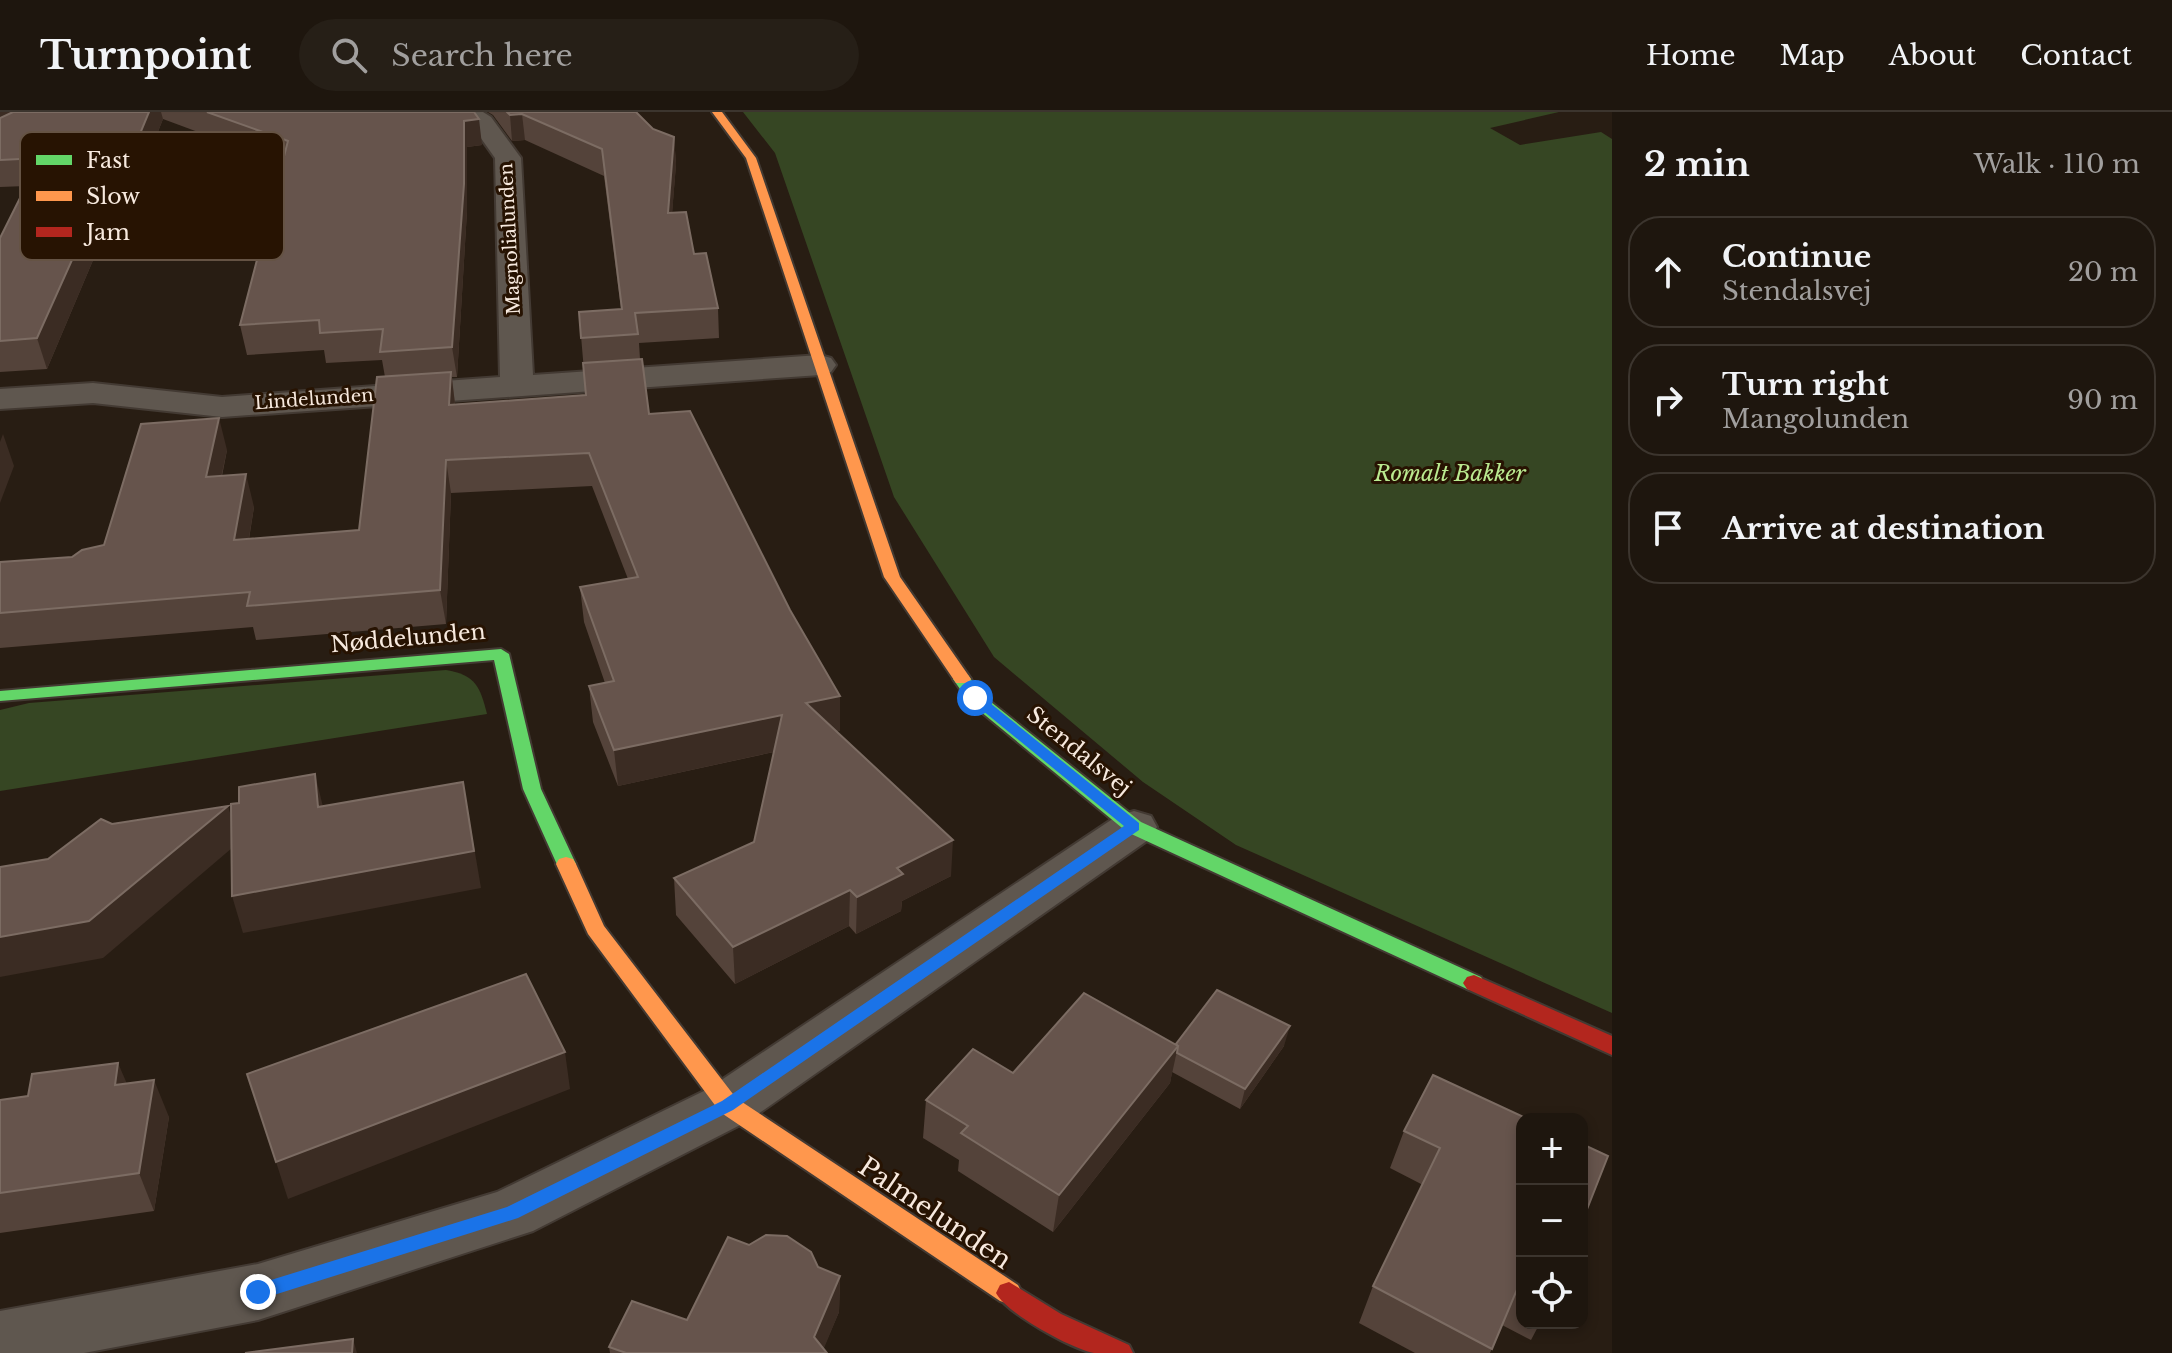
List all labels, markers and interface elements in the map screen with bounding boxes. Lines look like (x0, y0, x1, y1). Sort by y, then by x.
search box (299, 19, 859, 91)
text: Turnpoint (40, 32, 251, 79)
icon: search (327, 33, 371, 77)
text: Search here (391, 37, 573, 74)
text: Home (1646, 38, 1736, 73)
text: Map (1780, 38, 1845, 73)
text: About (1889, 38, 1976, 73)
text: Contact (2020, 38, 2132, 73)
legend (20, 132, 284, 260)
text: 2 min (1644, 143, 1750, 185)
text: Fast (86, 147, 131, 174)
text: Walk · 110 m (1974, 148, 2140, 180)
street label: Magnolialunden (495, 163, 525, 315)
text: Slow (86, 183, 140, 210)
text: Jam (83, 219, 130, 246)
text: Continue (1722, 238, 1871, 275)
icon: ahead (1646, 250, 1690, 294)
text: 20 m (2068, 256, 2138, 288)
text: Stendalsvej (1722, 275, 1871, 307)
text: Turn right (1722, 366, 1889, 403)
icon: right (1646, 378, 1690, 422)
street label: Lindelunden (254, 384, 374, 414)
text: 90 m (2067, 384, 2138, 416)
text: Mangolunden (1722, 403, 1909, 435)
park label: Romalt Bakker (1373, 460, 1527, 487)
icon: arrive (1646, 506, 1690, 550)
text: Arrive at destination (1722, 510, 2045, 547)
street label: Nøddelunden (329, 618, 487, 658)
route start (957, 680, 993, 716)
street label: Stendalsvej (1021, 701, 1137, 801)
map controls (1516, 1113, 1588, 1329)
button: + (1516, 1113, 1588, 1185)
street label: Palmelunden (853, 1150, 1018, 1276)
button: − (1516, 1185, 1588, 1257)
button: locate (1516, 1257, 1588, 1329)
route end (240, 1274, 276, 1310)

